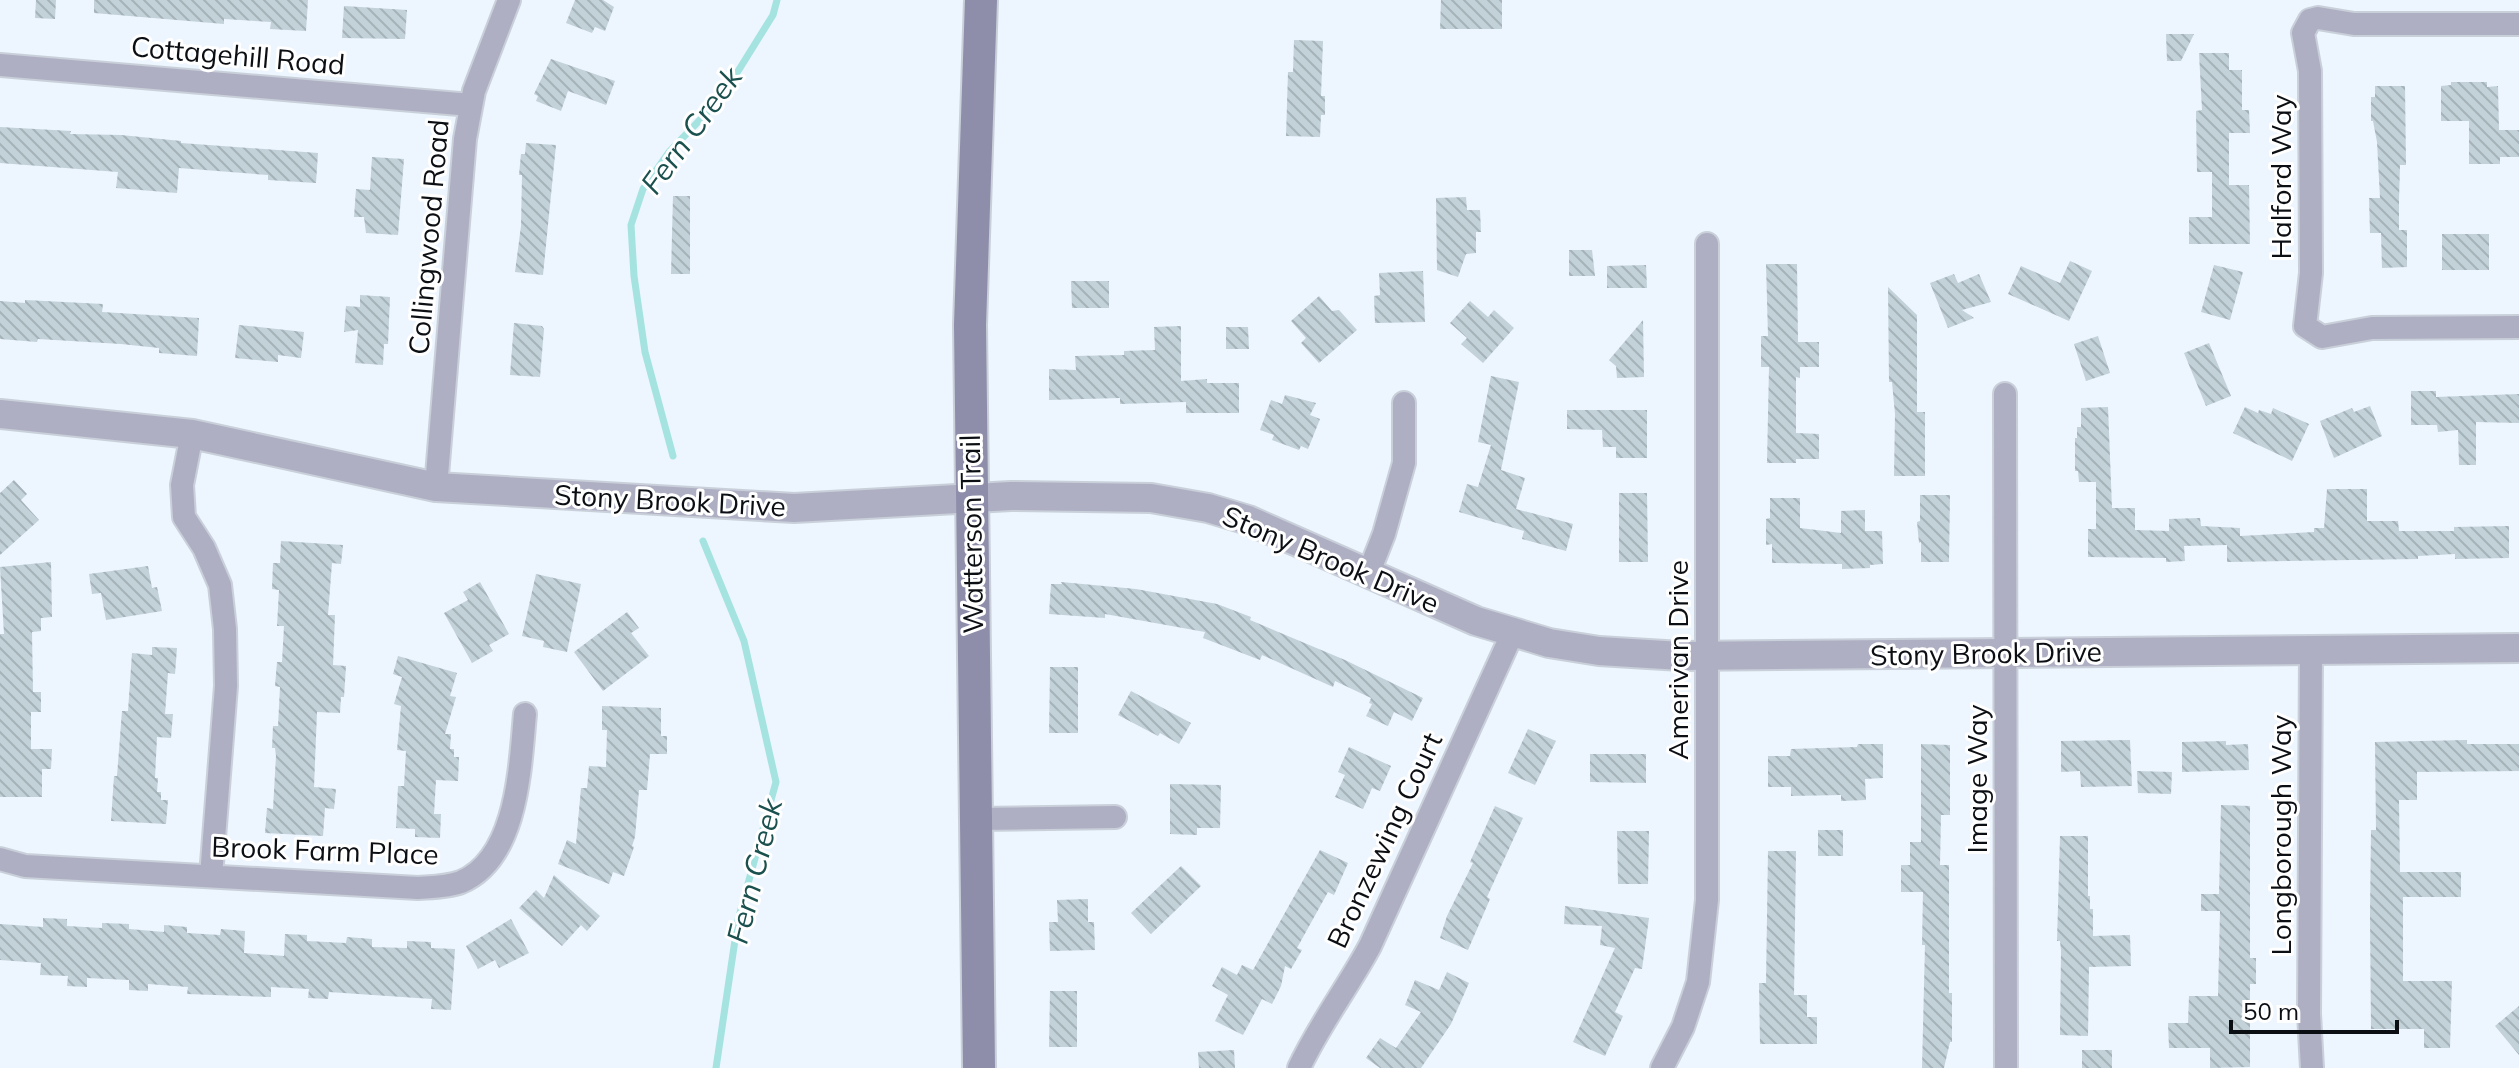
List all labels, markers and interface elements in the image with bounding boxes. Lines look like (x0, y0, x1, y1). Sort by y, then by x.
street label: Cottagehill Road (130, 28, 346, 82)
water label: Fern Creek (632, 58, 751, 201)
street label: Halford Way (2263, 94, 2298, 260)
street label: Collingwood Road (400, 118, 456, 356)
street label: Watterson Trail (952, 434, 990, 634)
street label: Stony Brook Drive (553, 476, 787, 524)
street label: Stony Brook Drive (1217, 498, 1445, 620)
street label: Amerivan Drive (1660, 560, 1695, 760)
street label: Stony Brook Drive (1870, 633, 2102, 673)
street label: Image Way (1959, 704, 1994, 854)
street label: Longborough Way (2263, 714, 2298, 955)
street label: Bronzewing Court (1319, 727, 1449, 953)
water label: Fern Creek (718, 793, 791, 948)
street label: Brook Farm Place (211, 829, 439, 871)
scale bar (2231, 984, 2397, 1034)
text: 50 m (2243, 996, 2299, 1026)

